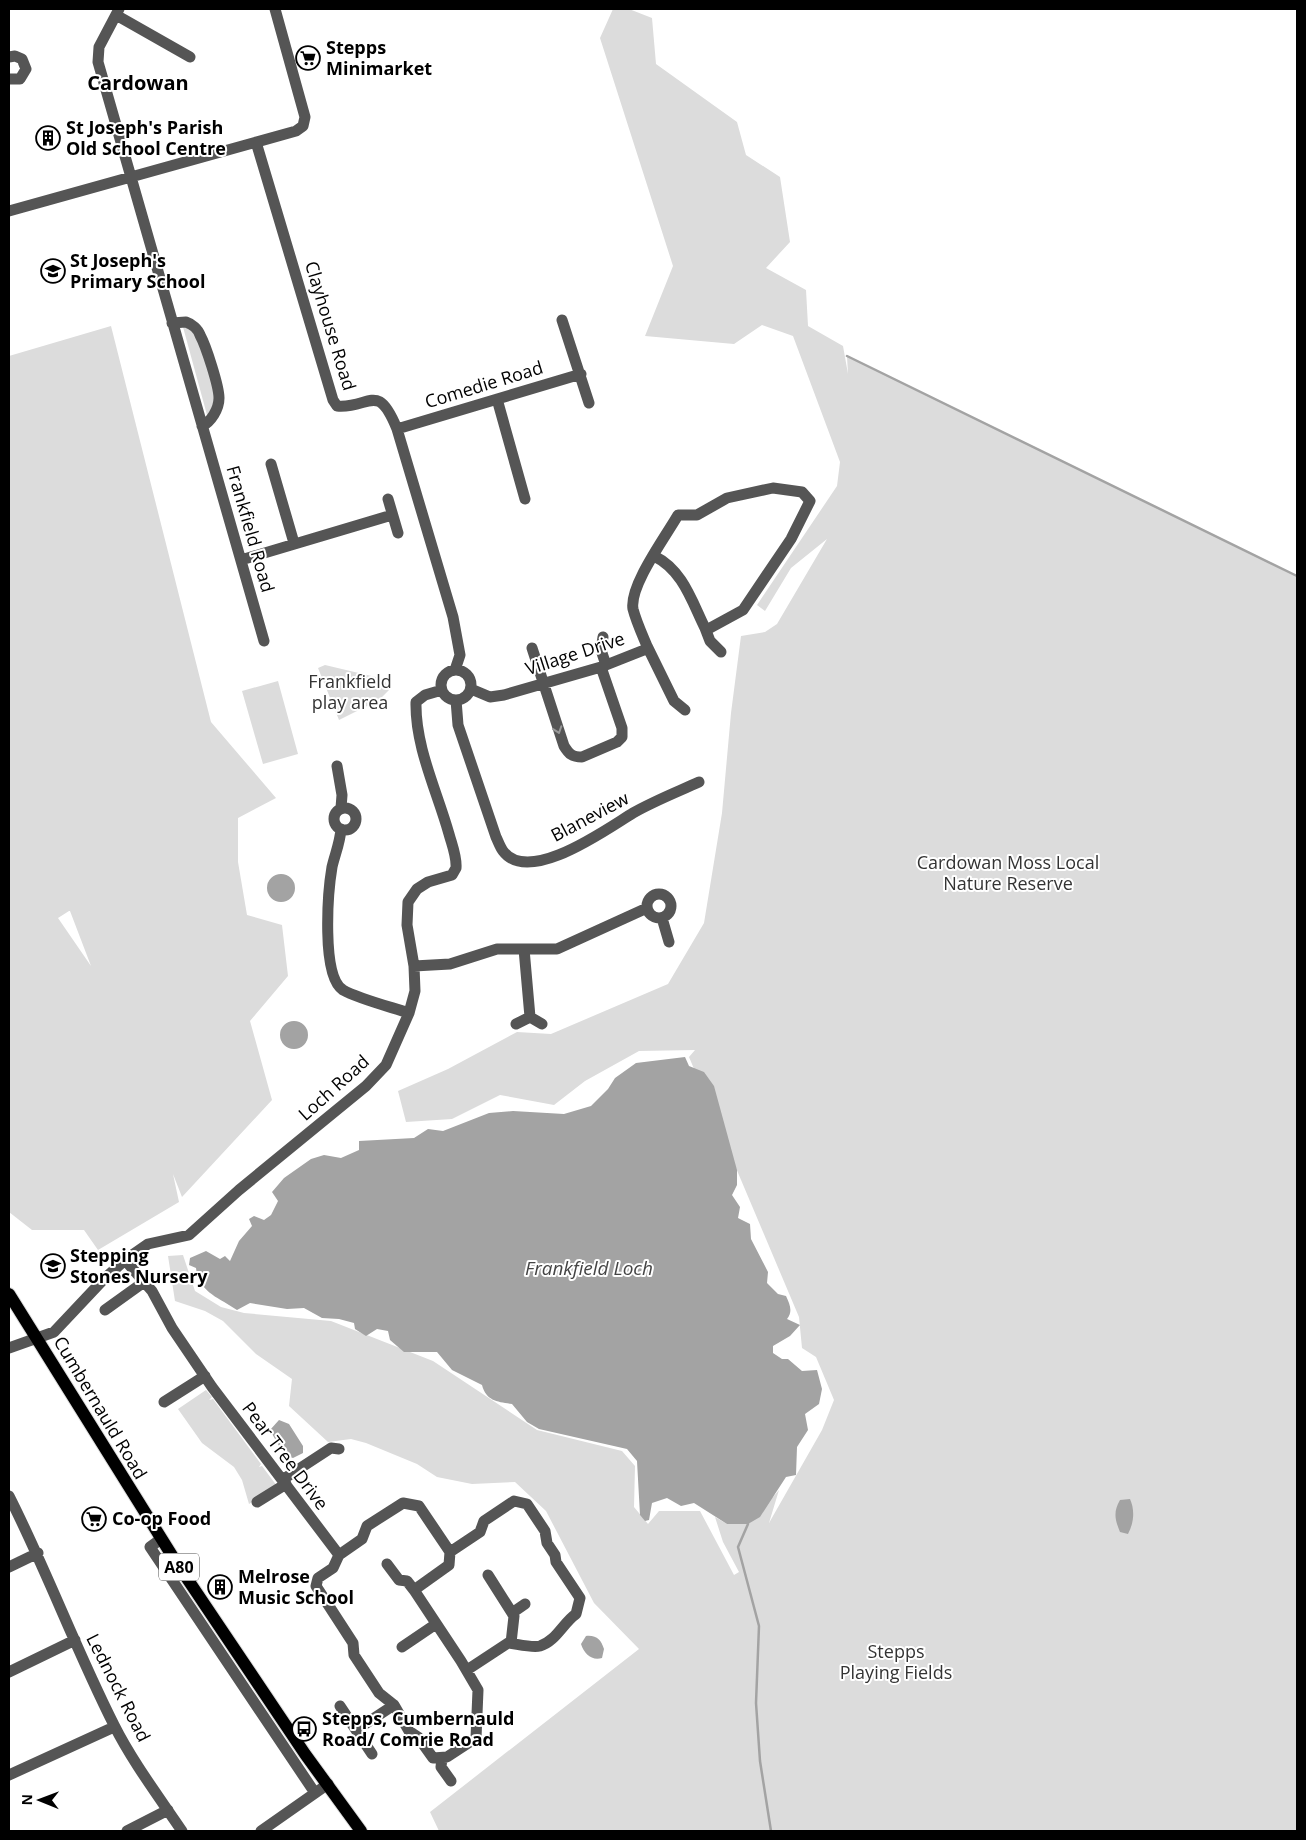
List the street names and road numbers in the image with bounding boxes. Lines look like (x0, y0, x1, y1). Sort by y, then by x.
street label: Clayhouse Road (300, 258, 362, 393)
street label: Comedie Road (422, 355, 546, 413)
street label: Frankfield Road (221, 462, 281, 595)
street label: Village Drive (522, 626, 627, 680)
street label: Blaneview (546, 786, 633, 847)
street label: Loch Road (293, 1049, 374, 1125)
street label: Cumbernauld Road (49, 1332, 153, 1483)
street label: Pear Tree Drive (237, 1397, 334, 1514)
road number: A80 (159, 1554, 199, 1580)
street label: Lednock Road (81, 1629, 156, 1746)

